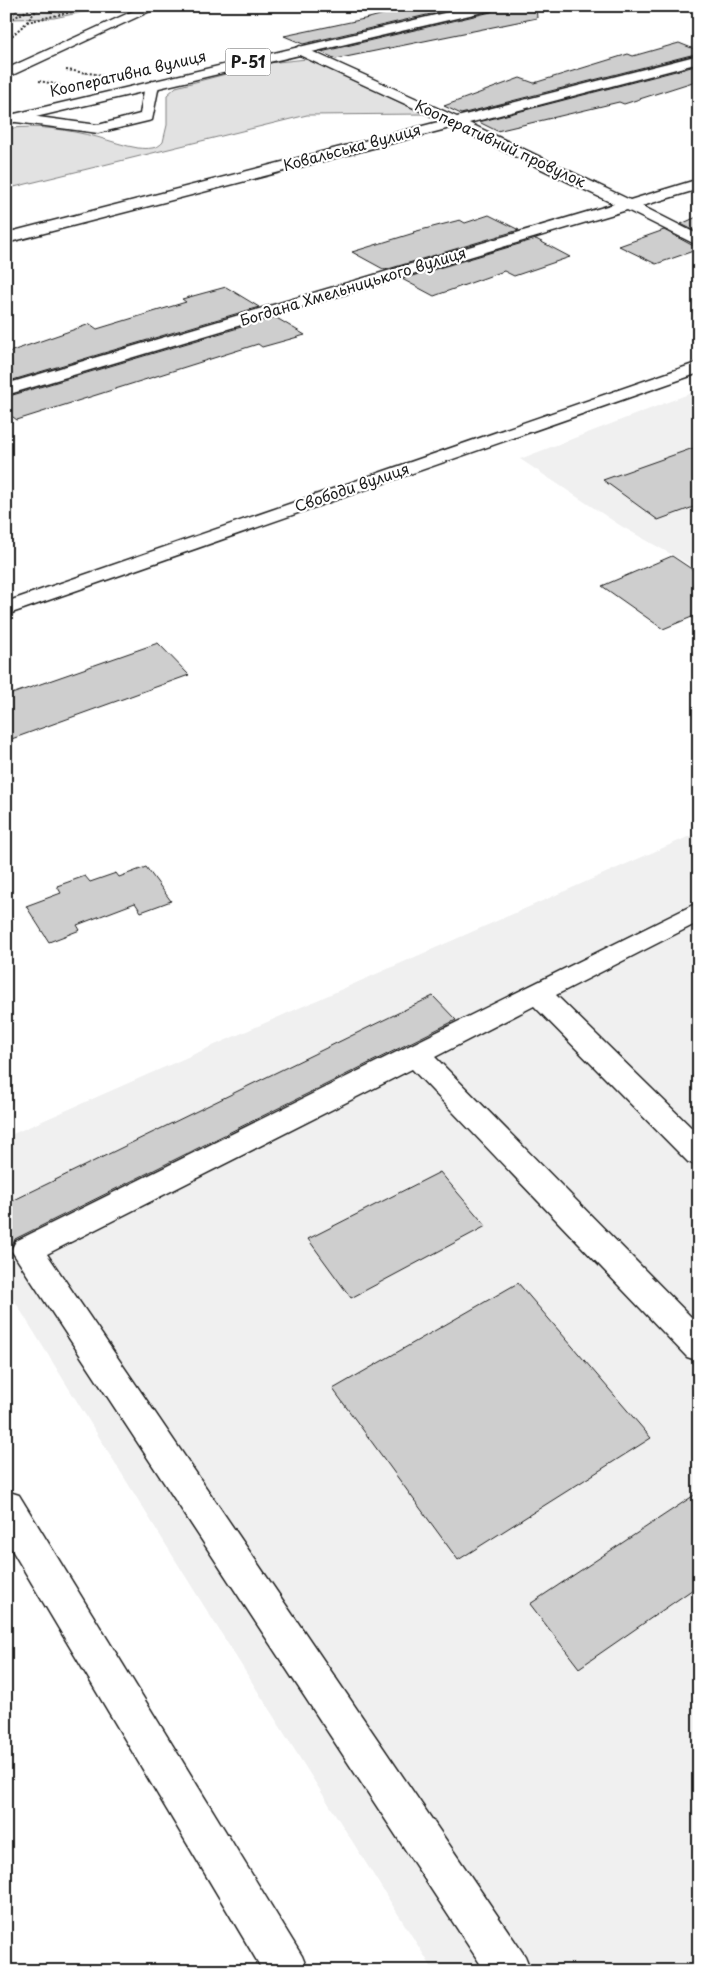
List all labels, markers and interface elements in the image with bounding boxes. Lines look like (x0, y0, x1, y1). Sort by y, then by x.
street label: Кооперативна вулиця (47, 43, 208, 102)
road number: Р-51 (226, 48, 270, 76)
street label: Кооперативний провулок (411, 93, 590, 192)
street label: Ковальська вулиця (280, 117, 423, 176)
street label: Богдана Хмельницького вулиця (236, 240, 469, 331)
street label: Свободи вулиця (291, 456, 412, 517)

